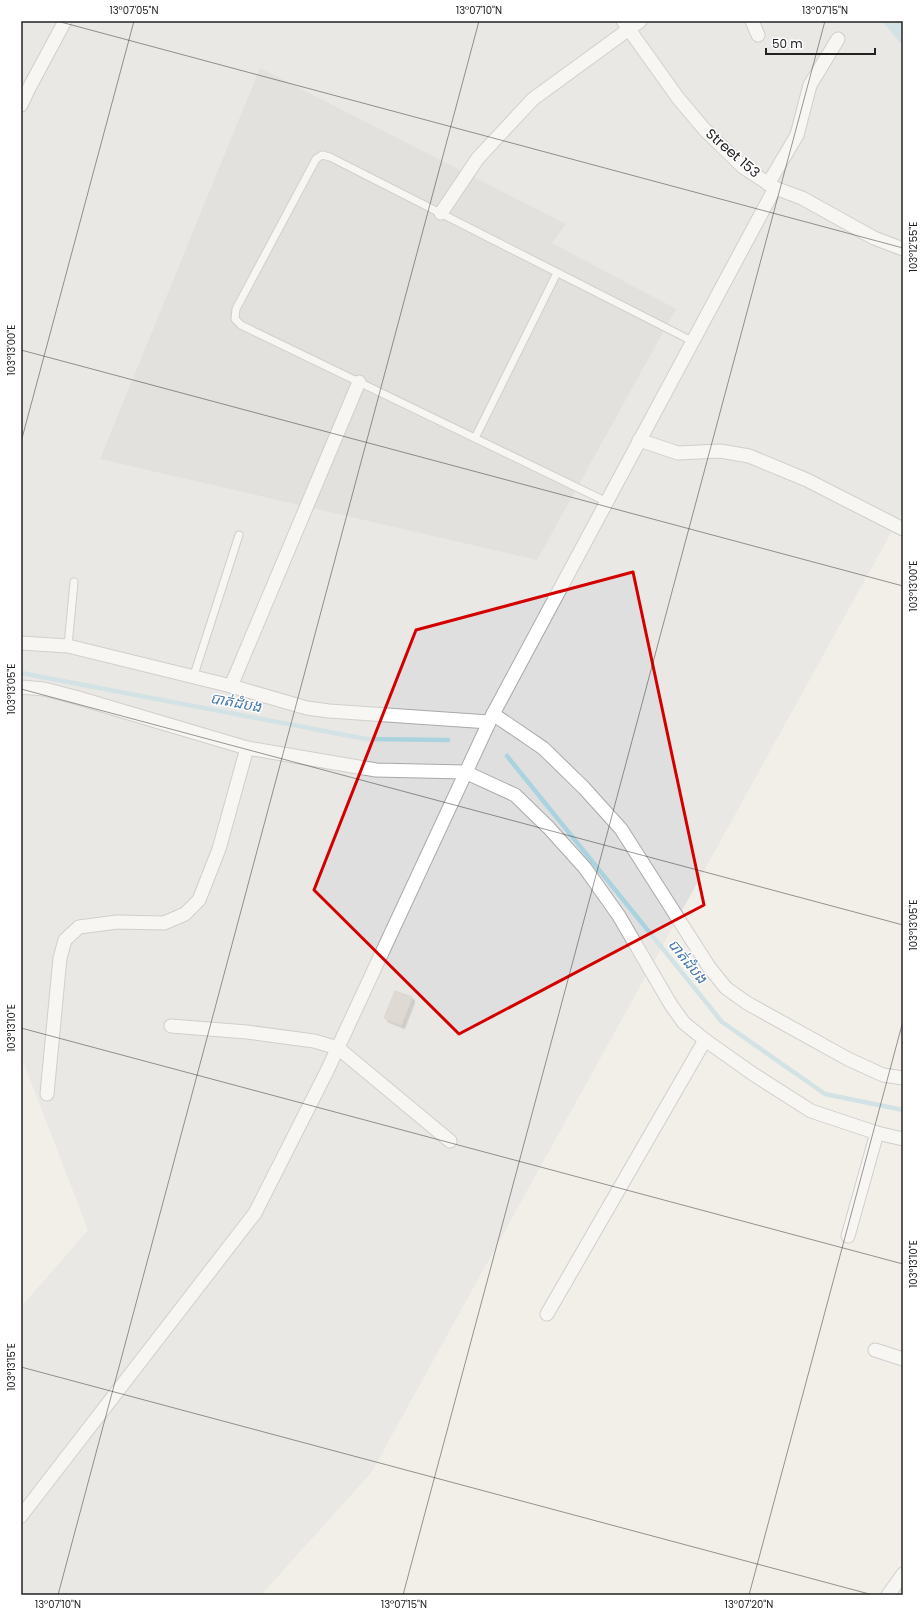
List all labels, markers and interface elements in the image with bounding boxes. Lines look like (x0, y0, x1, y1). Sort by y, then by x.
text: 13°07'05"N (109, 3, 159, 18)
text: 13°07'10"N (456, 3, 502, 18)
text: 13°07'15"N (802, 3, 848, 18)
scale bar (766, 30, 875, 56)
text: 50 m (772, 35, 803, 52)
street label: Street 153 (701, 124, 765, 182)
text: 103°12'55"E (906, 222, 921, 272)
text: 103°13'00"E (4, 325, 19, 375)
text: 103°13'00"E (906, 561, 921, 611)
text: 103°13'05"E (4, 664, 19, 714)
water label: បាត់ដំបង (208, 687, 264, 717)
text: 103°13'05"E (906, 900, 921, 950)
water label: បាត់ដំបង (663, 934, 713, 988)
text: 103°13'10"E (4, 1004, 19, 1052)
text: 103°13'10"E (906, 1240, 921, 1288)
text: 103°13'15"E (4, 1343, 19, 1391)
text: 13°07'10"N (35, 1597, 81, 1612)
text: 13°07'15"N (381, 1597, 427, 1612)
text: 13°07'20"N (725, 1597, 773, 1612)

